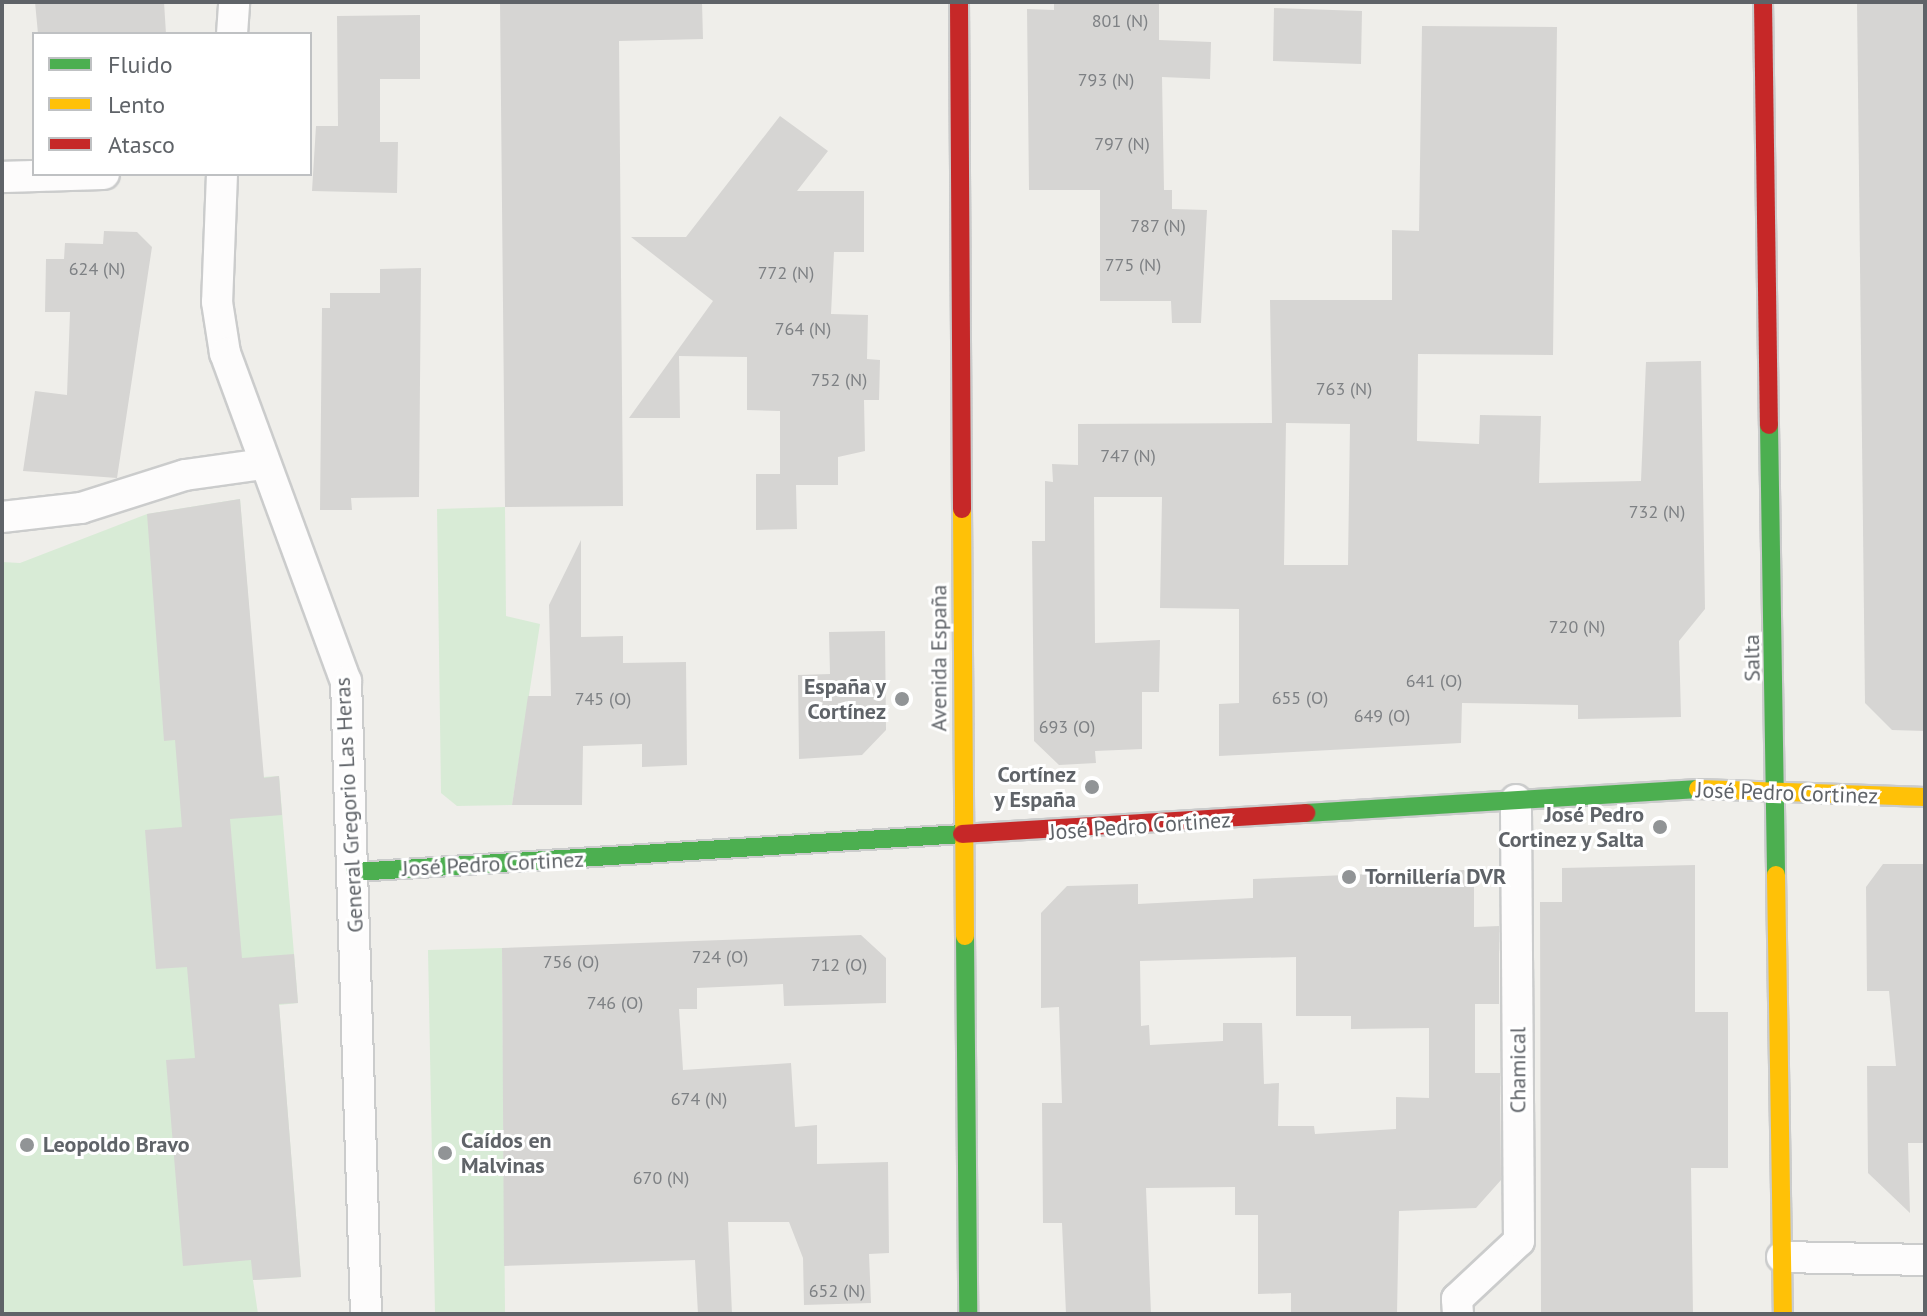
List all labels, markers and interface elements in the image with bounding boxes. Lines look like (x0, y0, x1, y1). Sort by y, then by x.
house number: 801 (N) (1092, 10, 1148, 32)
legend (32, 32, 312, 176)
text: Fluido (108, 49, 173, 80)
house number: 793 (N) (1078, 69, 1134, 91)
text: Lento (108, 89, 165, 120)
text: Atasco (108, 129, 175, 160)
house number: 797 (N) (1094, 133, 1150, 155)
house number: 787 (N) (1130, 215, 1186, 237)
house number: 775 (N) (1105, 254, 1161, 276)
house number: 624 (N) (69, 258, 125, 280)
house number: 772 (N) (758, 262, 814, 284)
house number: 764 (N) (775, 318, 831, 340)
house number: 752 (N) (811, 369, 867, 391)
house number: 763 (N) (1316, 378, 1372, 400)
house number: 747 (N) (1100, 445, 1156, 467)
house number: 732 (N) (1629, 501, 1685, 523)
street label: Avenida España (926, 584, 952, 732)
house number: 720 (N) (1549, 616, 1605, 638)
street label: Salta (1738, 634, 1766, 682)
house number: 641 (O) (1406, 670, 1462, 692)
place label: España y Cortínez (803, 673, 886, 724)
street label: General Gregorio Las Heras (329, 677, 369, 933)
house number: 655 (O) (1272, 687, 1328, 709)
house number: 745 (O) (575, 688, 631, 710)
marker: España y Cortínez (893, 690, 911, 708)
house number: 649 (O) (1354, 705, 1410, 727)
house number: 693 (O) (1039, 716, 1095, 738)
place label: Cortínez y España (993, 761, 1076, 812)
street label: José Pedro Cortinez (1696, 777, 1878, 809)
marker: Cortínez y España (1083, 778, 1101, 796)
place label: José Pedro Cortinez y Salta (1496, 801, 1644, 852)
street label: José Pedro Cortinez (1048, 806, 1232, 846)
marker: José Pedro Cortinez y Salta (1651, 818, 1669, 836)
street label: José Pedro Cortinez (401, 846, 585, 882)
place label: Tornillería DVR (1365, 864, 1506, 890)
marker: Tornillería DVR (1340, 868, 1358, 886)
house number: 724 (O) (692, 946, 748, 968)
house number: 756 (O) (543, 951, 599, 973)
house number: 712 (O) (811, 954, 867, 976)
house number: 746 (O) (587, 992, 643, 1014)
street label: Chamical (1505, 1027, 1531, 1113)
house number: 674 (N) (671, 1088, 727, 1110)
place label: Caídos en Malvinas (461, 1127, 552, 1178)
place label: Leopoldo Bravo (43, 1132, 190, 1158)
marker: Leopoldo Bravo (18, 1136, 36, 1154)
marker: Caídos en Malvinas (436, 1144, 454, 1162)
house number: 670 (N) (633, 1167, 689, 1189)
house number: 652 (N) (809, 1280, 865, 1302)

